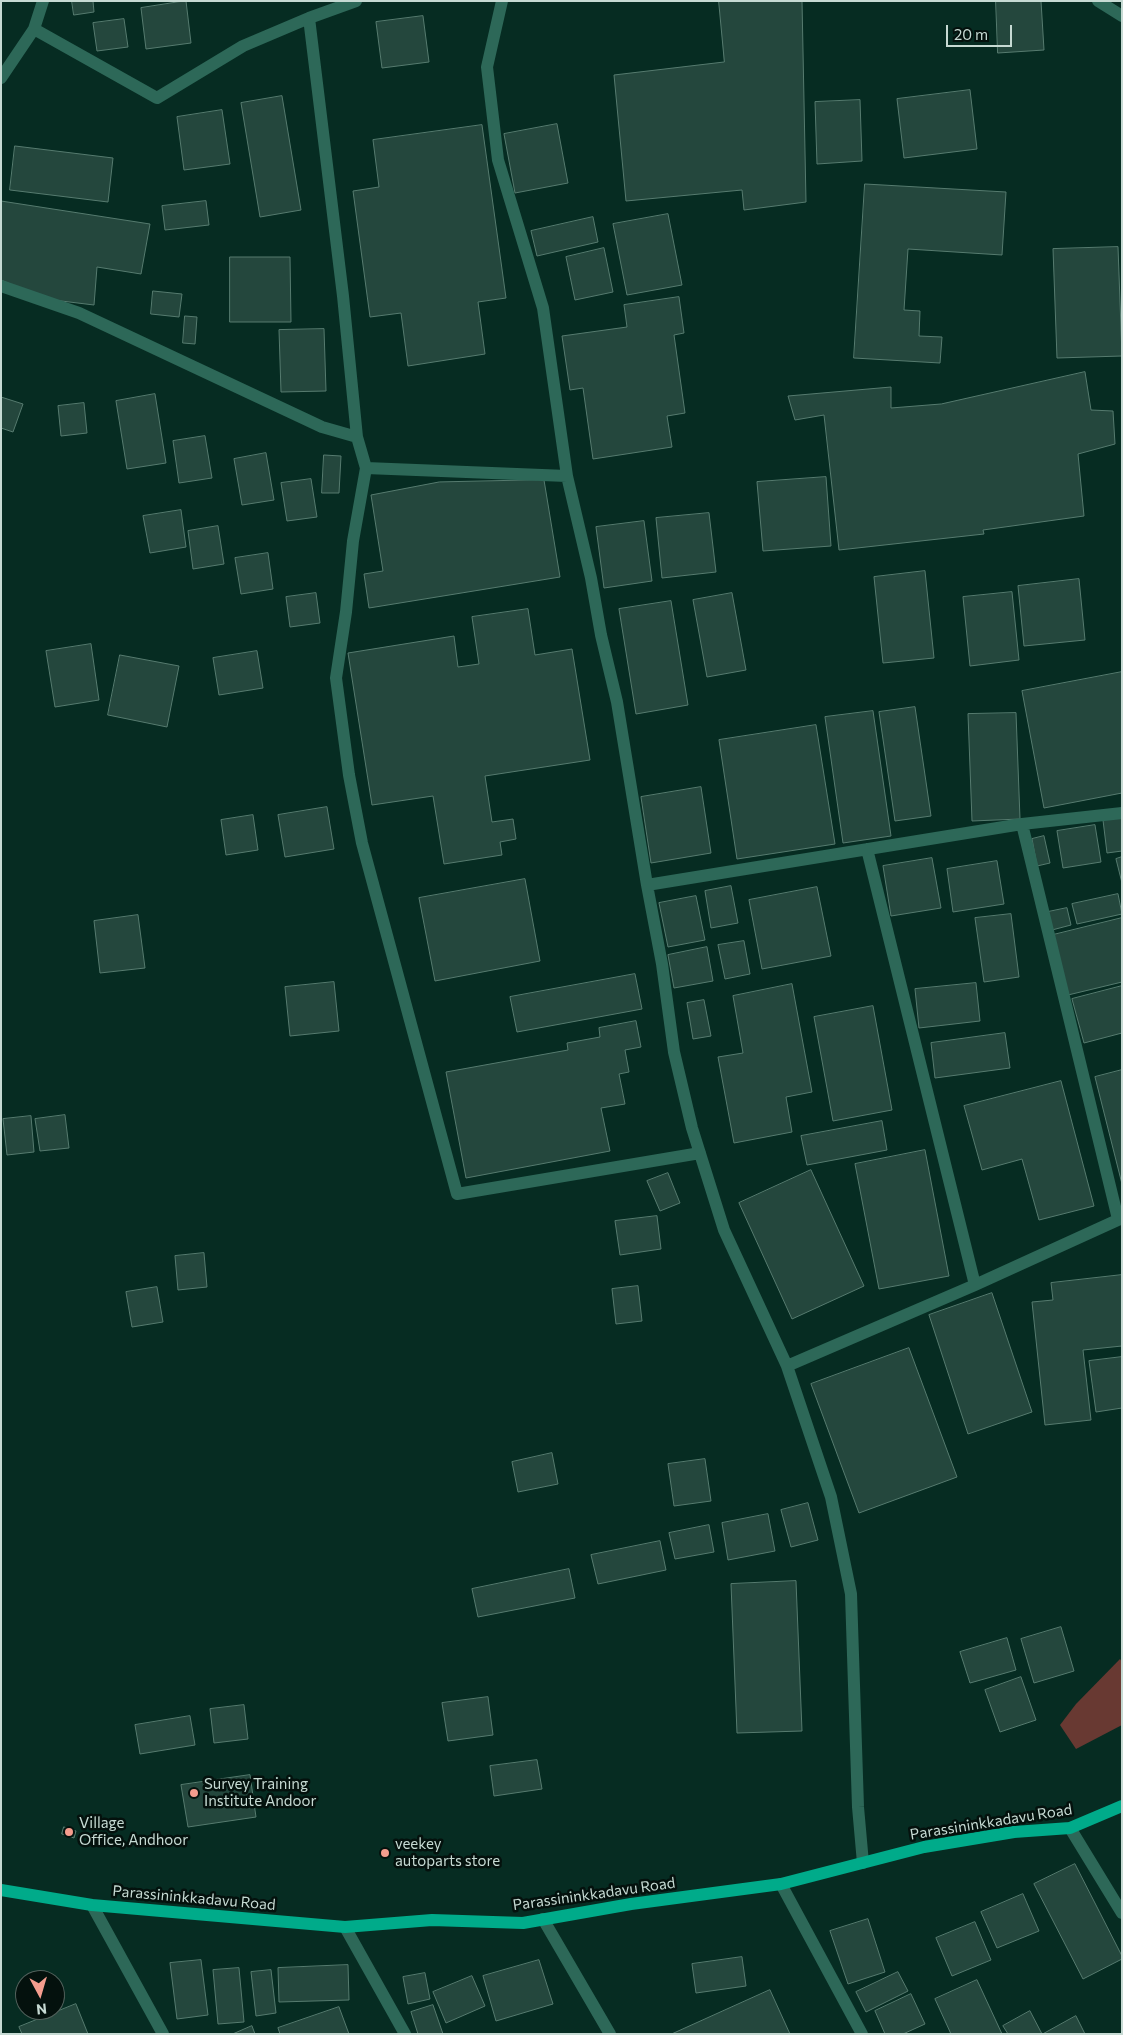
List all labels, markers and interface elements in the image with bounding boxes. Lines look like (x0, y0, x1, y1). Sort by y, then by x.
scale bar (948, 15, 1014, 47)
text: 20 m (954, 25, 988, 43)
place label: Survey Training Institute Andoor (204, 1775, 316, 1810)
marker: Survey Training Institute Andoor (188, 1787, 200, 1799)
street label: Parassininkkadavu Road (909, 1800, 1073, 1844)
place label: Village Office, Andhoor (79, 1814, 188, 1849)
marker: Village Office, Andhoor (63, 1826, 75, 1838)
place label: veekey autoparts store (395, 1835, 500, 1870)
marker: veekey autoparts store (379, 1847, 391, 1859)
street label: Parassininkkadavu Road (512, 1874, 676, 1914)
street label: Parassininkkadavu Road (112, 1882, 276, 1914)
north arrow (15, 1970, 65, 2020)
text: N (35, 2000, 48, 2018)

